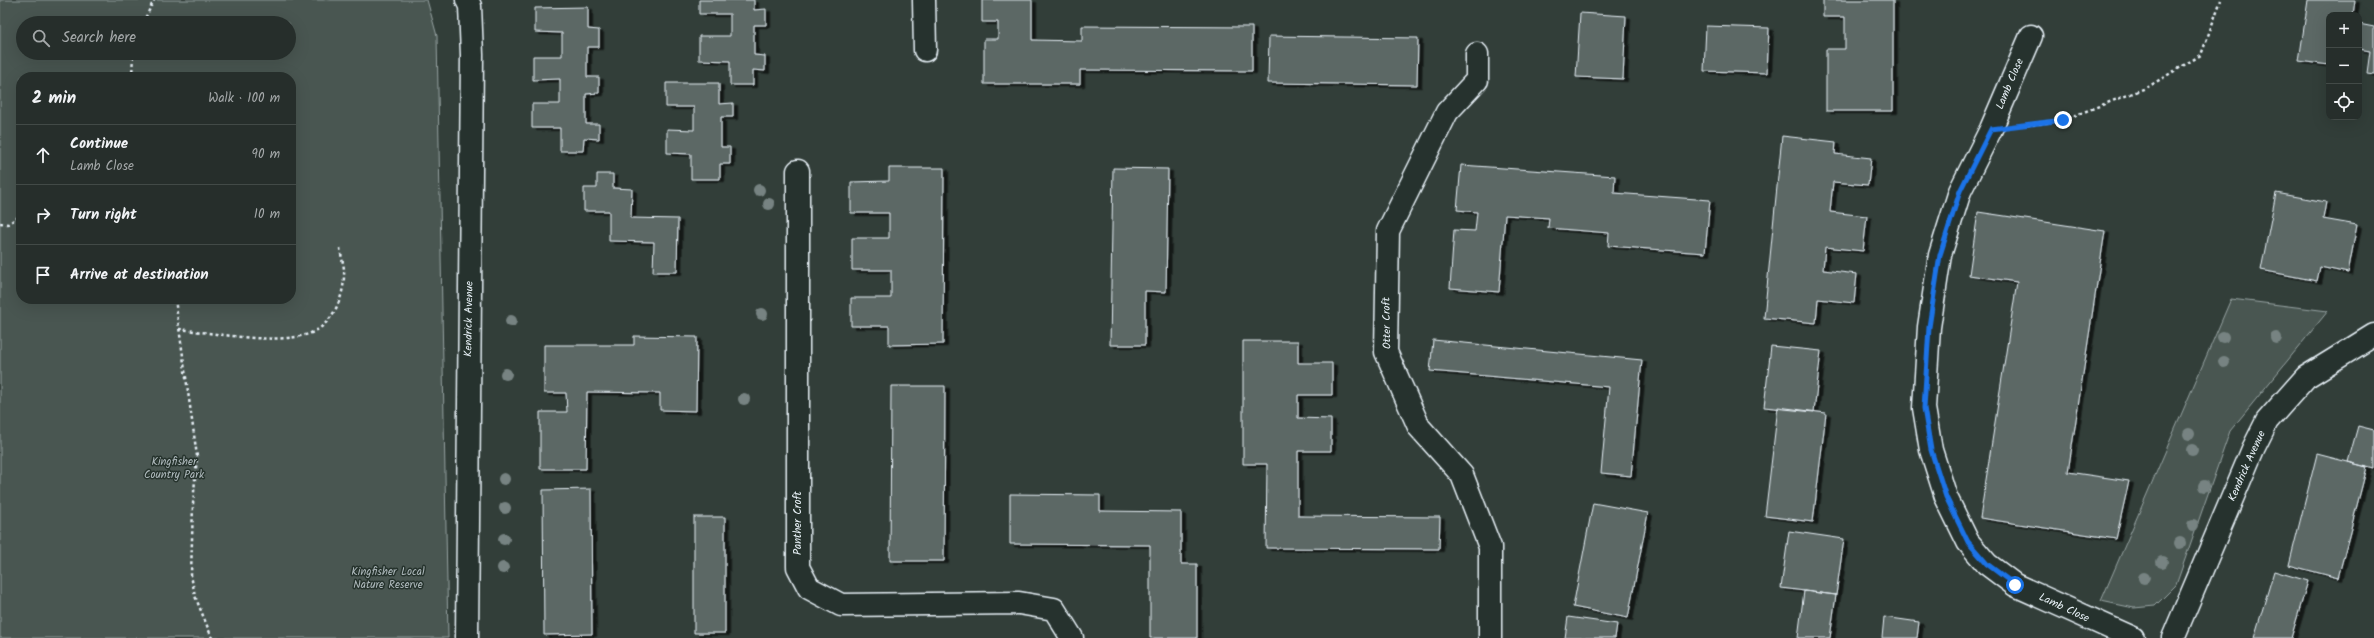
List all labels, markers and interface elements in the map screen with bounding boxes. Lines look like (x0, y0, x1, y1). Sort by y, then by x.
map controls (2326, 12, 2362, 120)
button: + (2326, 12, 2362, 48)
search box (16, 16, 296, 60)
text: Search here (62, 26, 136, 50)
icon: search (30, 27, 52, 49)
button: − (2326, 48, 2362, 84)
street label: Lamb Close (1991, 56, 2029, 112)
button: locate (2326, 84, 2362, 120)
text: 2 min (32, 85, 76, 112)
text: Walk · 100 m (208, 88, 280, 109)
route end (2054, 111, 2072, 129)
text: Continue (70, 132, 128, 156)
icon: ahead (32, 144, 54, 166)
text: 90 m (252, 144, 280, 165)
text: Lamb Close (70, 156, 134, 177)
text: Turn right (70, 203, 137, 227)
icon: right (32, 204, 54, 226)
text: 10 m (254, 204, 280, 225)
text: Arrive at destination (70, 263, 209, 287)
icon: arrive (32, 264, 54, 286)
street label: Kendrick Avenue (459, 281, 479, 357)
street label: Otter Croft (1378, 296, 1396, 349)
street label: Kendrick Avenue (2223, 428, 2271, 504)
park label: Kingfisher Country Park (144, 453, 205, 484)
street label: Panther Croft (789, 490, 807, 555)
park label: Kingfisher Local Nature Reserve (351, 563, 425, 594)
route start (2006, 576, 2024, 594)
street label: Lamb Close (2036, 588, 2092, 628)

